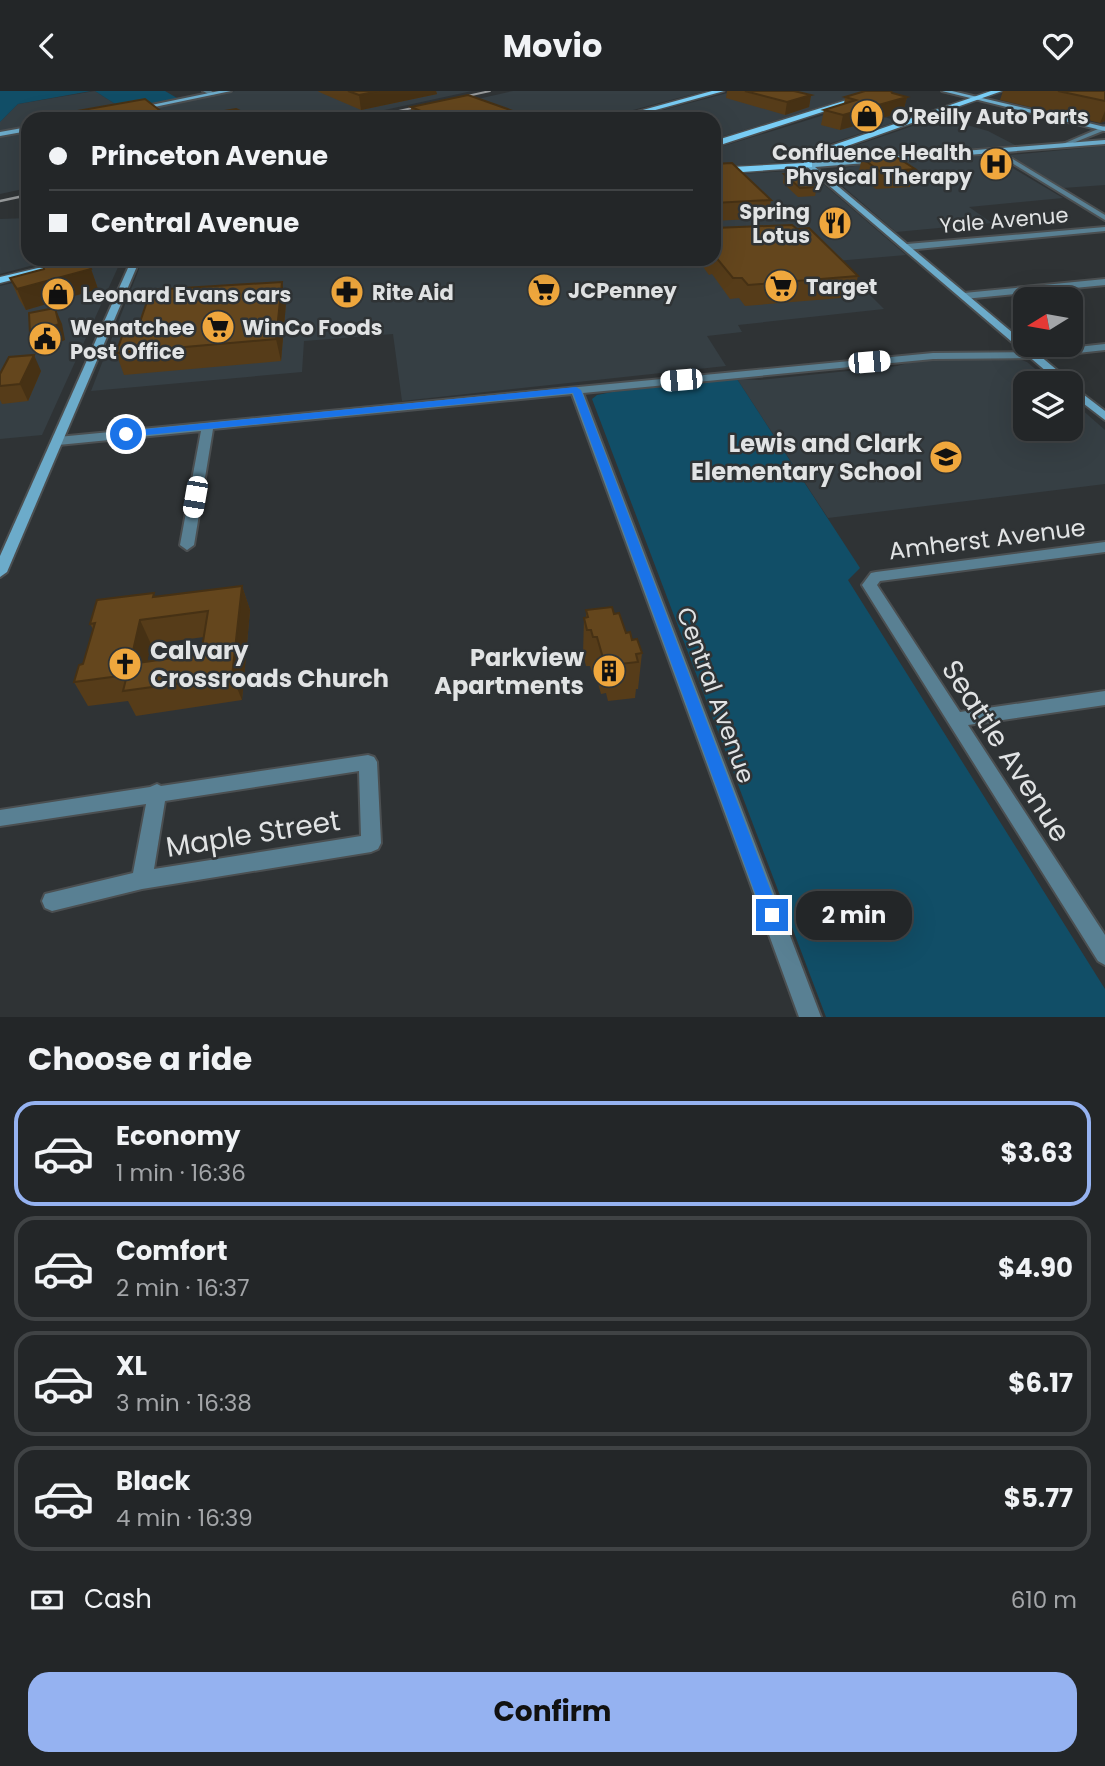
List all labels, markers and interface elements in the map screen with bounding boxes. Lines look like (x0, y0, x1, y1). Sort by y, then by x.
text: Movio (503, 23, 602, 68)
icon: back (28, 27, 66, 65)
icon: heart (1039, 27, 1077, 65)
shop icon: O'Reilly Auto Parts (848, 97, 886, 135)
place label: O'Reilly Auto Parts (892, 102, 1089, 131)
text: Princeton Avenue (91, 138, 328, 174)
place label: Confluence Health Physical Therapy (772, 138, 973, 191)
hospital icon: Confluence Health Physical Therapy (977, 145, 1015, 183)
place label: Spring Lotus (739, 197, 810, 250)
street label: Yale Avenue (938, 200, 1070, 240)
restaurant icon: Spring Lotus (816, 204, 854, 242)
text: Central Avenue (91, 205, 299, 241)
supermarket icon: Target (762, 267, 800, 305)
supermarket icon: JCPenney (525, 271, 563, 309)
place label: Target (806, 272, 877, 301)
pharmacy icon: Rite Aid (328, 273, 366, 311)
shop icon: Leonard Evans cars (39, 275, 77, 313)
place label: JCPenney (568, 276, 677, 305)
place label: Rite Aid (372, 278, 454, 307)
place label: Leonard Evans cars (82, 280, 291, 309)
north arrow (1013, 287, 1083, 357)
map controls (1013, 287, 1083, 441)
supermarket icon: WinCo Foods (199, 308, 237, 346)
place label: Wenatchee Post Office (70, 313, 195, 366)
place label: WinCo Foods (242, 313, 383, 342)
public building icon: Wenatchee Post Office (26, 320, 64, 358)
car (848, 350, 891, 374)
car (660, 368, 703, 392)
button: layers (1013, 371, 1083, 441)
route start (110, 418, 142, 450)
place label: Lewis and Clark Elementary School (691, 427, 922, 488)
school or university icon: Lewis and Clark Elementary School (927, 438, 965, 476)
car (182, 474, 209, 520)
street label: Amherst Avenue (887, 511, 1087, 567)
street label: Central Avenue (669, 602, 763, 788)
place label: Calvary Crossroads Church (150, 634, 389, 695)
place label: Parkview Apartments (434, 641, 584, 702)
church icon: Calvary Crossroads Church (106, 645, 144, 683)
building icon: Parkview Apartments (590, 652, 628, 690)
street label: Seattle Avenue (932, 652, 1080, 850)
street label: Maple Street (163, 801, 343, 867)
callout: 2 min (796, 891, 912, 939)
route end (756, 899, 788, 931)
text: 2 min (822, 899, 886, 931)
text: Choose a ride (28, 1036, 252, 1081)
text: Economy (116, 1118, 240, 1154)
icon: car (32, 1122, 95, 1185)
text: $3.63 (1001, 1135, 1073, 1171)
text: 1 min · 16:36 (116, 1157, 246, 1189)
text: Comfort (116, 1233, 228, 1269)
icon: car (32, 1237, 95, 1300)
text: $4.90 (998, 1250, 1073, 1286)
text: 2 min · 16:37 (116, 1272, 250, 1304)
text: XL (116, 1348, 147, 1384)
icon: car (32, 1352, 95, 1415)
text: $6.17 (1008, 1365, 1073, 1401)
text: 3 min · 16:38 (116, 1387, 252, 1419)
text: Black (116, 1463, 190, 1499)
icon: car (32, 1467, 95, 1530)
text: $5.77 (1004, 1480, 1073, 1516)
text: 4 min · 16:39 (116, 1502, 253, 1534)
icon: cash (28, 1581, 66, 1619)
text: Cash (84, 1581, 152, 1617)
text: 610 m (1011, 1584, 1077, 1616)
button: Confirm (28, 1672, 1077, 1752)

